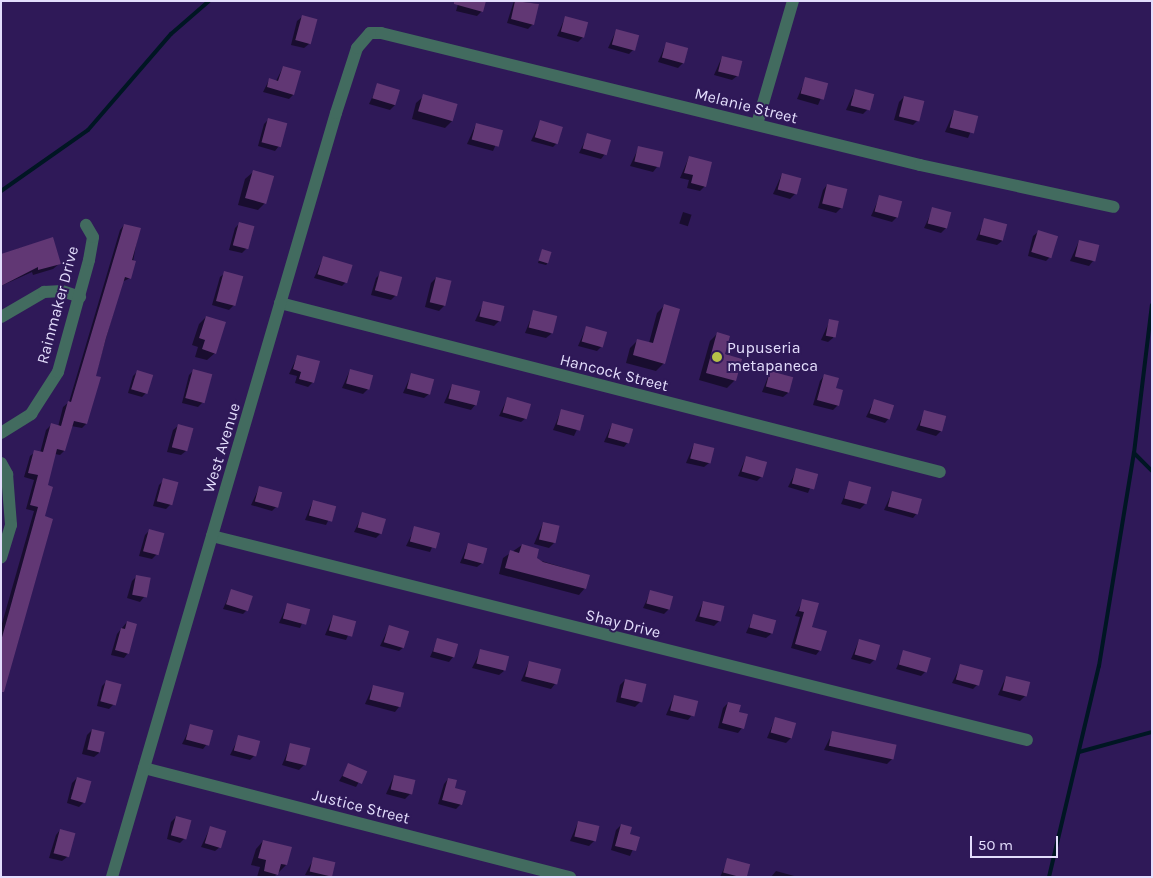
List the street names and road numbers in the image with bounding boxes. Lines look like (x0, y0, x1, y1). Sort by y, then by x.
street label: Melanie Street (693, 84, 799, 128)
street label: Rainmaker Drive (33, 244, 83, 366)
street label: Hancock Street (558, 350, 670, 396)
street label: West Avenue (199, 401, 245, 495)
street label: Shay Drive (583, 605, 663, 643)
street label: Justice Street (310, 786, 412, 828)

